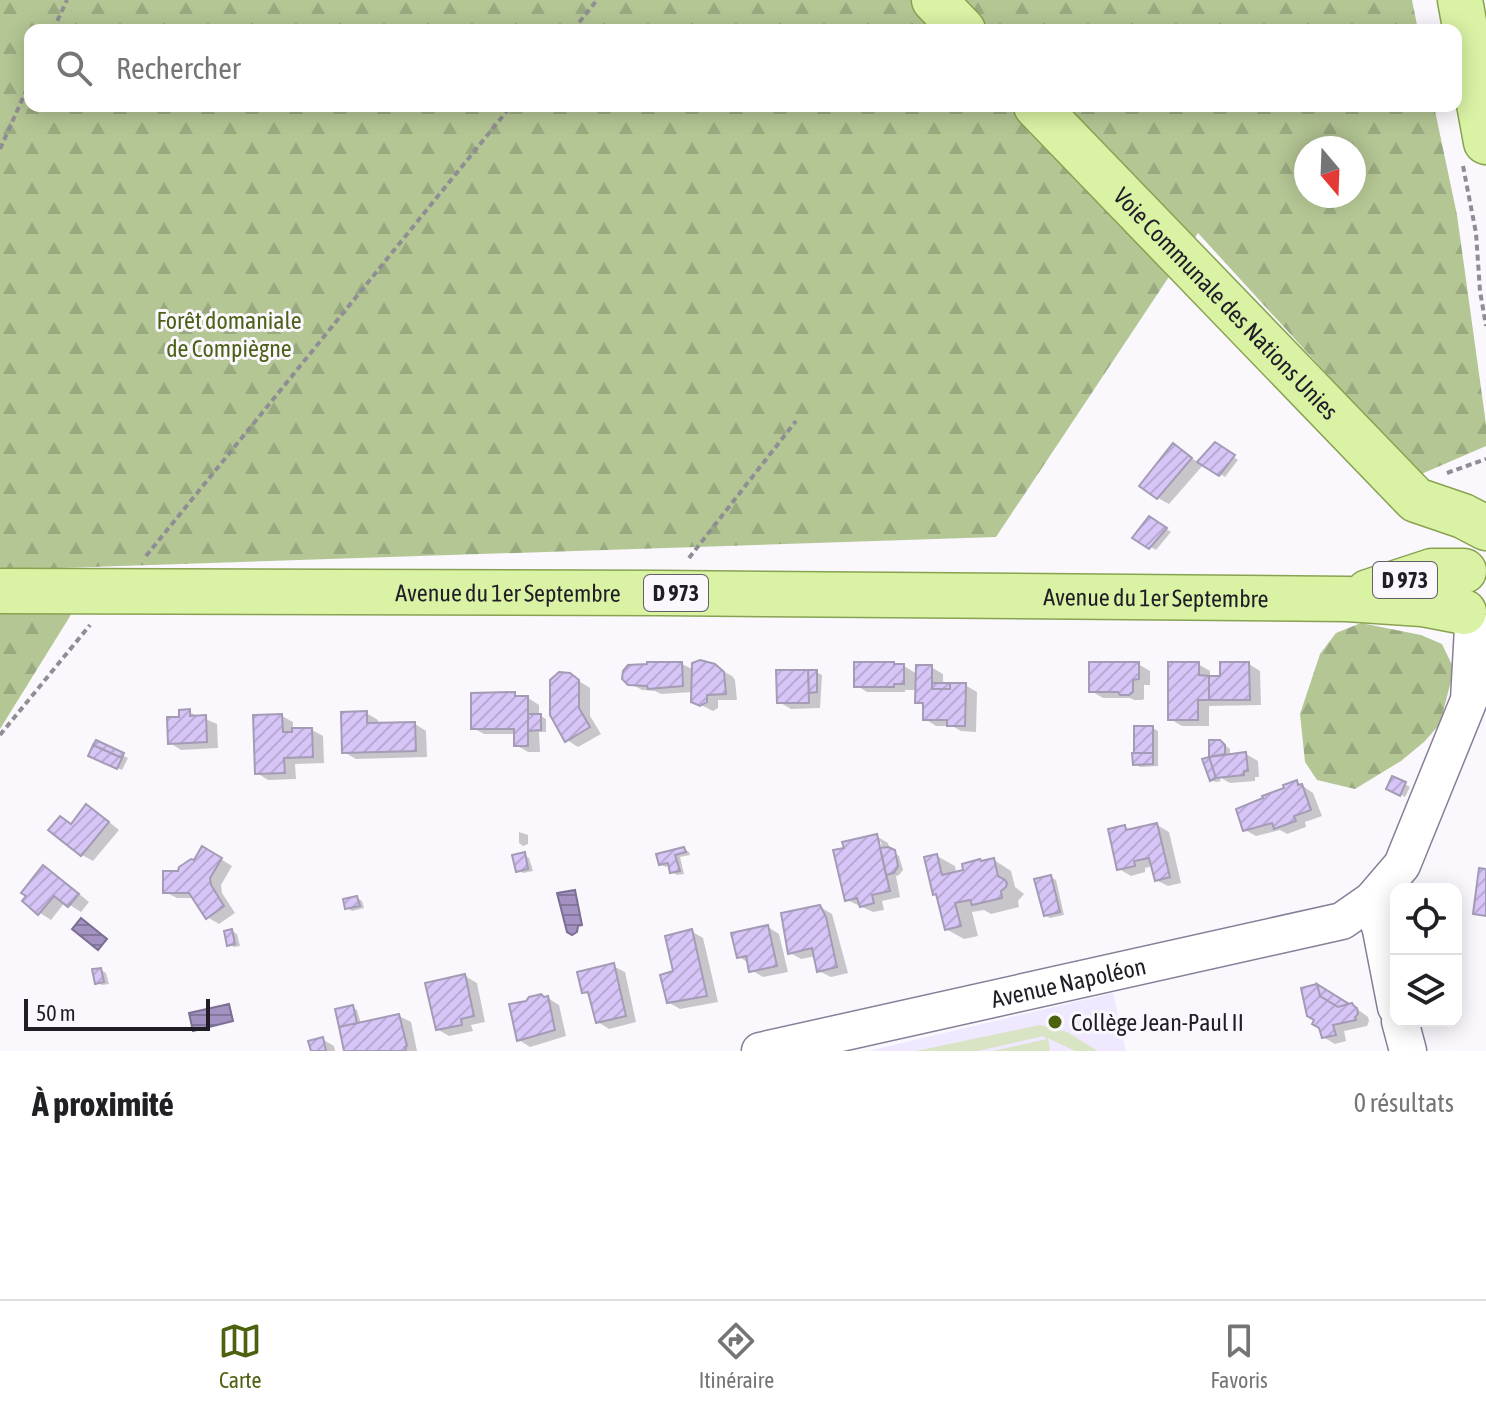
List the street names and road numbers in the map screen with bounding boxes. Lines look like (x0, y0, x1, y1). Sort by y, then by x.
street label: Voie Communale des Nations Unies (1109, 182, 1344, 424)
road number: D 973 (1373, 562, 1437, 598)
road number: D 973 (644, 575, 708, 611)
street label: Avenue du 1er Septembre (395, 579, 621, 606)
street label: Avenue du 1er Septembre (1043, 583, 1269, 612)
street label: Avenue Napoléon (989, 952, 1148, 1012)

